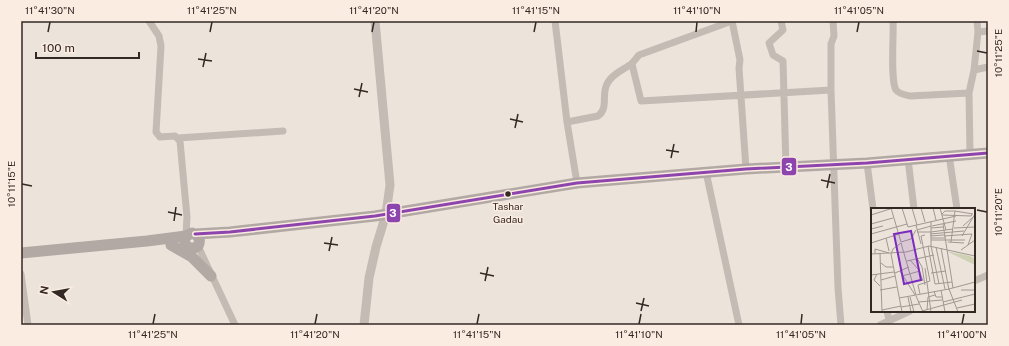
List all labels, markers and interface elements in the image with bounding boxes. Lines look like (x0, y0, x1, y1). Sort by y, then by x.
text: 11°41'30"N (25, 4, 75, 16)
text: 11°41'25"N (187, 4, 237, 16)
text: 11°41'20"N (349, 4, 399, 16)
text: 11°41'15"N (512, 4, 560, 16)
text: 11°41'10"N (673, 4, 721, 16)
text: 11°41'05"N (834, 4, 884, 16)
text: 10°11'25"E (992, 29, 1004, 77)
scale bar (36, 34, 139, 60)
text: 100 m (42, 41, 75, 55)
line badge: 3 (781, 157, 797, 176)
text: 10°11'15"E (5, 161, 17, 207)
text: 3 (785, 161, 793, 173)
text: 10°11'20"E (992, 188, 1004, 236)
marker: Tashar Gadau (503, 189, 513, 199)
place label: Tashar Gadau (492, 200, 524, 225)
line badge: 3 (386, 203, 401, 223)
text: 3 (389, 207, 397, 219)
inset map (871, 208, 975, 312)
north arrow (34, 272, 74, 312)
text: N (37, 285, 51, 295)
text: 11°41'25"N (128, 328, 178, 340)
text: 11°41'20"N (290, 328, 340, 340)
text: 11°41'15"N (453, 328, 501, 340)
text: 11°41'10"N (615, 328, 663, 340)
text: 11°41'05"N (776, 328, 826, 340)
text: 11°41'00"N (937, 328, 987, 340)

